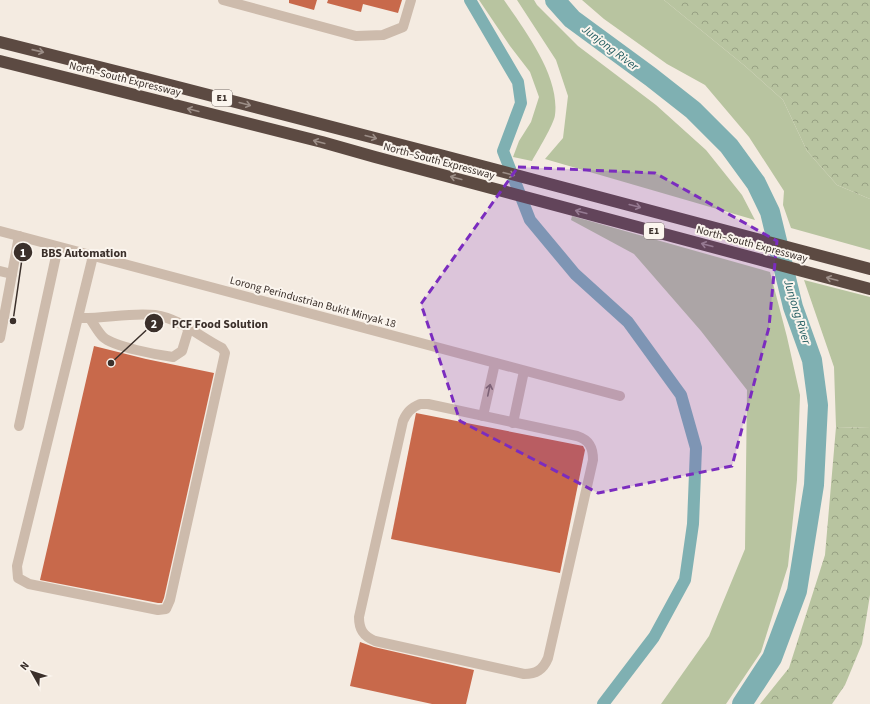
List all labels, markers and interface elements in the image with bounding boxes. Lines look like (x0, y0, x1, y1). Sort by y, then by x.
water label: Junjong River (577, 21, 643, 75)
one-way arrow (31, 48, 44, 56)
street label: North–South Expressway (68, 58, 182, 100)
road number: E1 (212, 90, 232, 106)
one-way arrow (239, 101, 252, 109)
one-way arrow (187, 105, 200, 113)
one-way arrow (364, 134, 377, 141)
one-way arrow (313, 137, 326, 145)
street label: North–South Expressway (382, 139, 496, 183)
one-way arrow (502, 171, 515, 178)
one-way arrow (449, 174, 462, 181)
one-way arrow (628, 203, 641, 210)
one-way arrow (575, 208, 588, 215)
street label: North–South Expressway (695, 222, 809, 266)
road number: E1 (644, 223, 664, 239)
callout: BBS Automation (13, 240, 135, 264)
one-way arrow (701, 241, 714, 248)
text: 1 (20, 245, 26, 262)
text: BBS Automation (41, 245, 127, 262)
street label: Lorong Perindustrian Bukit Minyak 18 (228, 273, 398, 332)
one-way arrow (826, 275, 839, 282)
water label: Junjong River (779, 277, 815, 347)
callout: PCF Food Solution (144, 311, 277, 335)
text: 2 (151, 316, 157, 333)
text: PCF Food Solution (172, 316, 268, 333)
one-way arrow (485, 383, 493, 396)
north arrow (12, 652, 52, 692)
text: N (16, 658, 33, 674)

